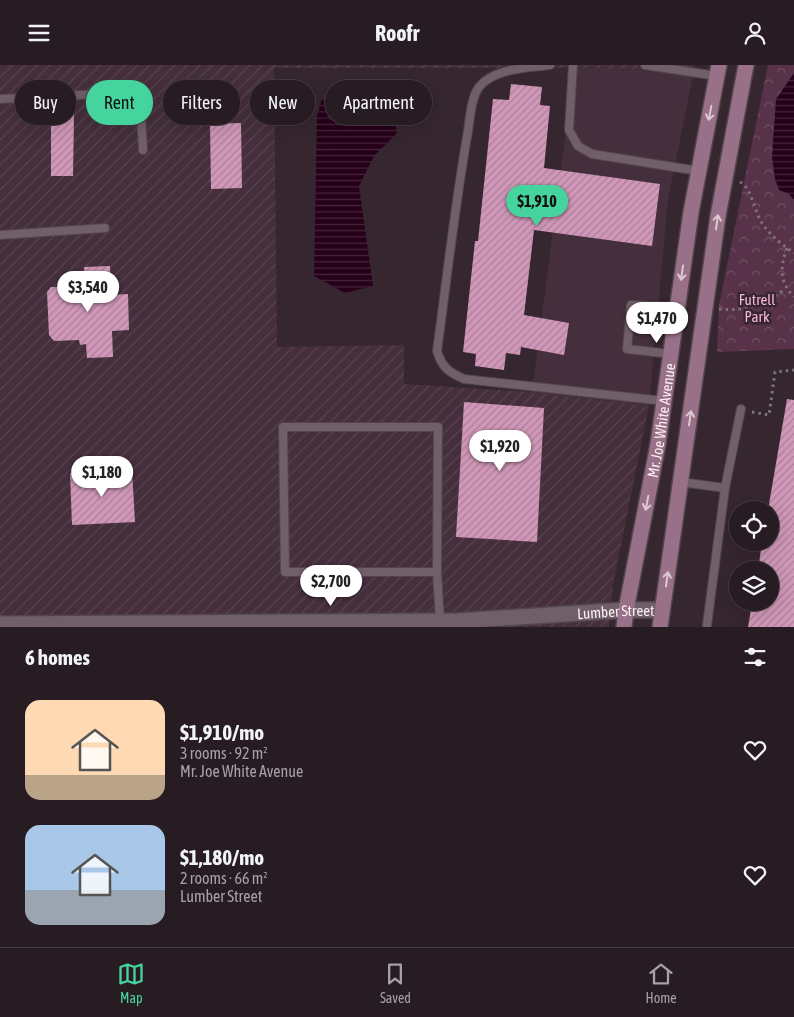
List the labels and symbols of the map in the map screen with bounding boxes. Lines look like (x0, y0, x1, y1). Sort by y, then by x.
one-way arrow (704, 105, 714, 121)
pin: $1,910 (496, 185, 578, 227)
one-way arrow (712, 215, 722, 231)
one-way arrow (677, 265, 687, 281)
pin: $3,540 (47, 271, 129, 313)
park label: Futrell Park (739, 291, 775, 325)
pin: $1,470 (616, 301, 698, 344)
street label: Mr. Joe White Avenue (643, 362, 678, 479)
one-way arrow (685, 410, 695, 426)
pin: $1,920 (459, 429, 541, 472)
pin: $1,180 (61, 455, 143, 498)
one-way arrow (641, 494, 651, 510)
pin: $2,700 (290, 565, 372, 607)
one-way arrow (662, 571, 672, 587)
street label: Lumber Street (577, 601, 654, 622)

